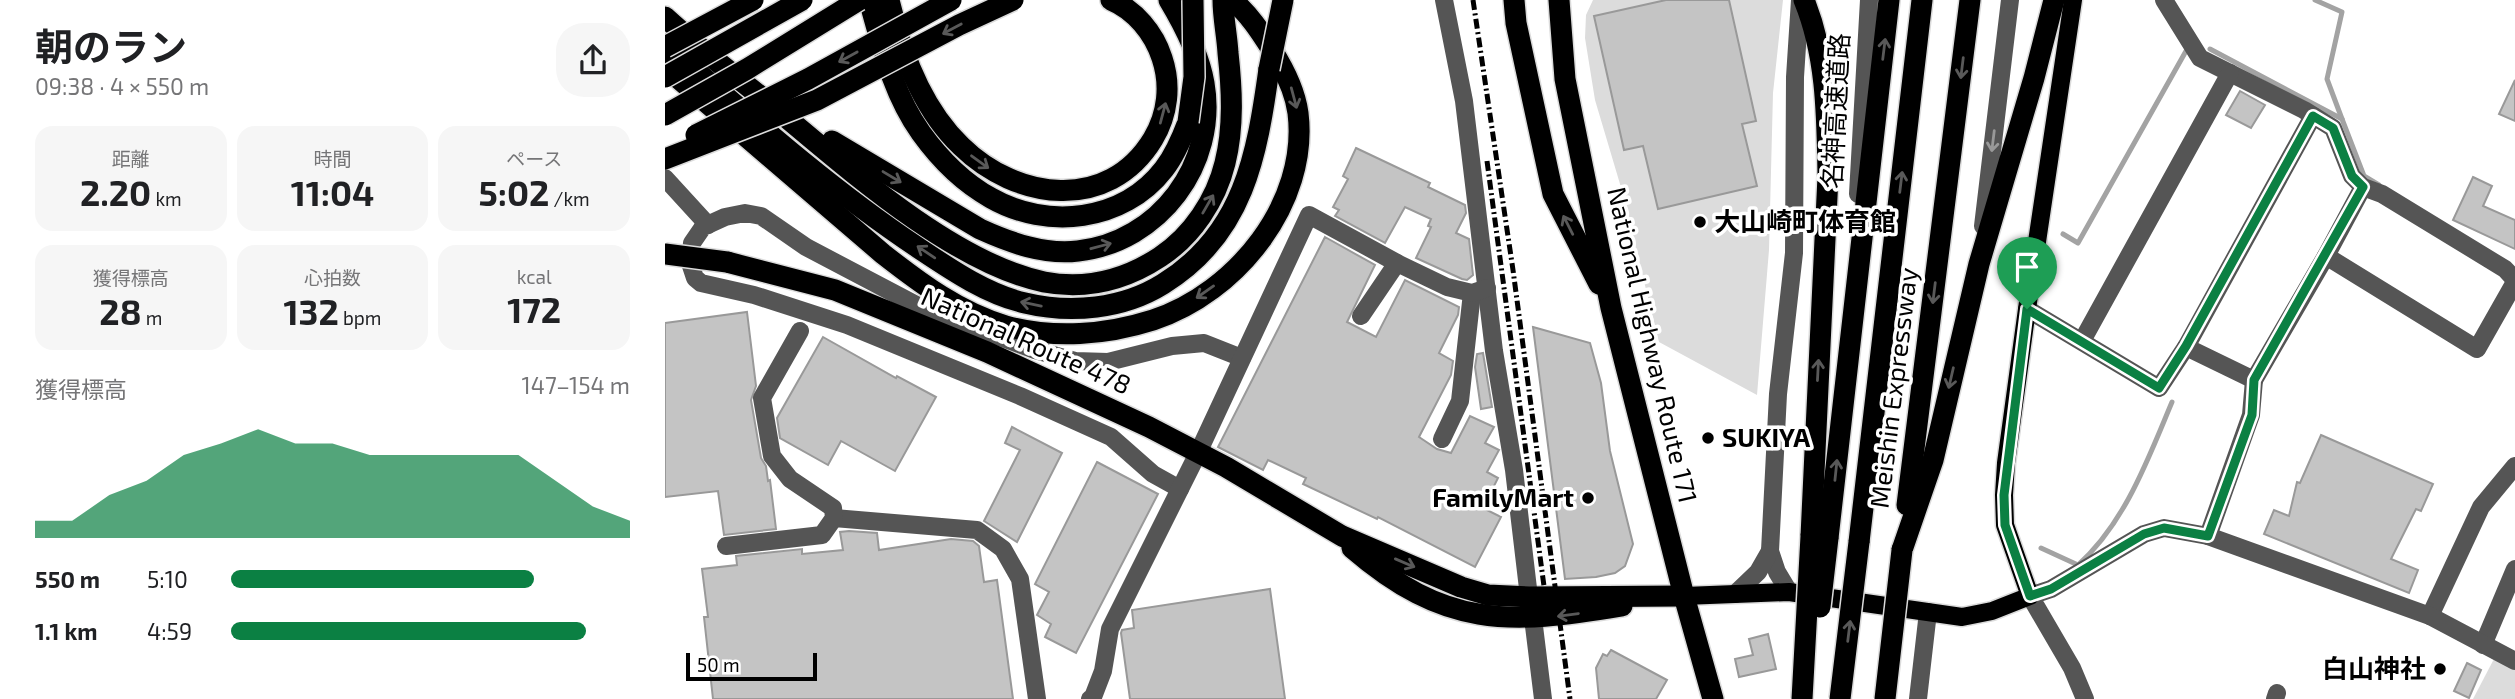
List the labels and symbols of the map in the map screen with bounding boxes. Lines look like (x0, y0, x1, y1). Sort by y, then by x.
one-way arrow (942, 23, 962, 37)
street label: 名神高速道路 (1815, 32, 1854, 190)
one-way arrow (1877, 38, 1890, 61)
one-way arrow (839, 50, 859, 64)
one-way arrow (1955, 56, 1968, 79)
one-way arrow (1288, 86, 1301, 109)
one-way arrow (1157, 102, 1170, 125)
one-way arrow (1987, 129, 2000, 152)
one-way arrow (970, 154, 989, 169)
one-way arrow (882, 170, 902, 184)
one-way arrow (1895, 172, 1908, 194)
street label: National Highway Route 171 (1602, 184, 1705, 506)
one-way arrow (1201, 195, 1215, 215)
place label: 大山崎町体育館 (1714, 205, 1896, 236)
marker: 大山崎町体育館 (1692, 214, 1708, 230)
one-way arrow (1561, 215, 1575, 236)
pin (1997, 237, 2057, 309)
one-way arrow (1090, 239, 1112, 252)
one-way arrow (916, 245, 936, 259)
street label: Meishin Expressway (1862, 266, 1923, 510)
street label: National Route 478 (917, 279, 1136, 400)
one-way arrow (1927, 282, 1940, 304)
one-way arrow (1196, 285, 1215, 299)
one-way arrow (1021, 296, 1043, 309)
one-way arrow (1812, 359, 1825, 382)
one-way arrow (1943, 366, 1957, 389)
place label: SUKIYA (1722, 421, 1810, 452)
marker: SUKIYA (1700, 430, 1716, 446)
one-way arrow (1829, 459, 1842, 482)
place label: FamilyMart (1432, 481, 1574, 513)
marker: FamilyMart (1580, 490, 1596, 506)
one-way arrow (1394, 557, 1415, 570)
one-way arrow (1557, 609, 1580, 622)
one-way arrow (1842, 620, 1855, 643)
scale bar (686, 650, 817, 682)
place label: 白山神社 (2322, 652, 2426, 683)
marker: 白山神社 (2432, 661, 2448, 677)

